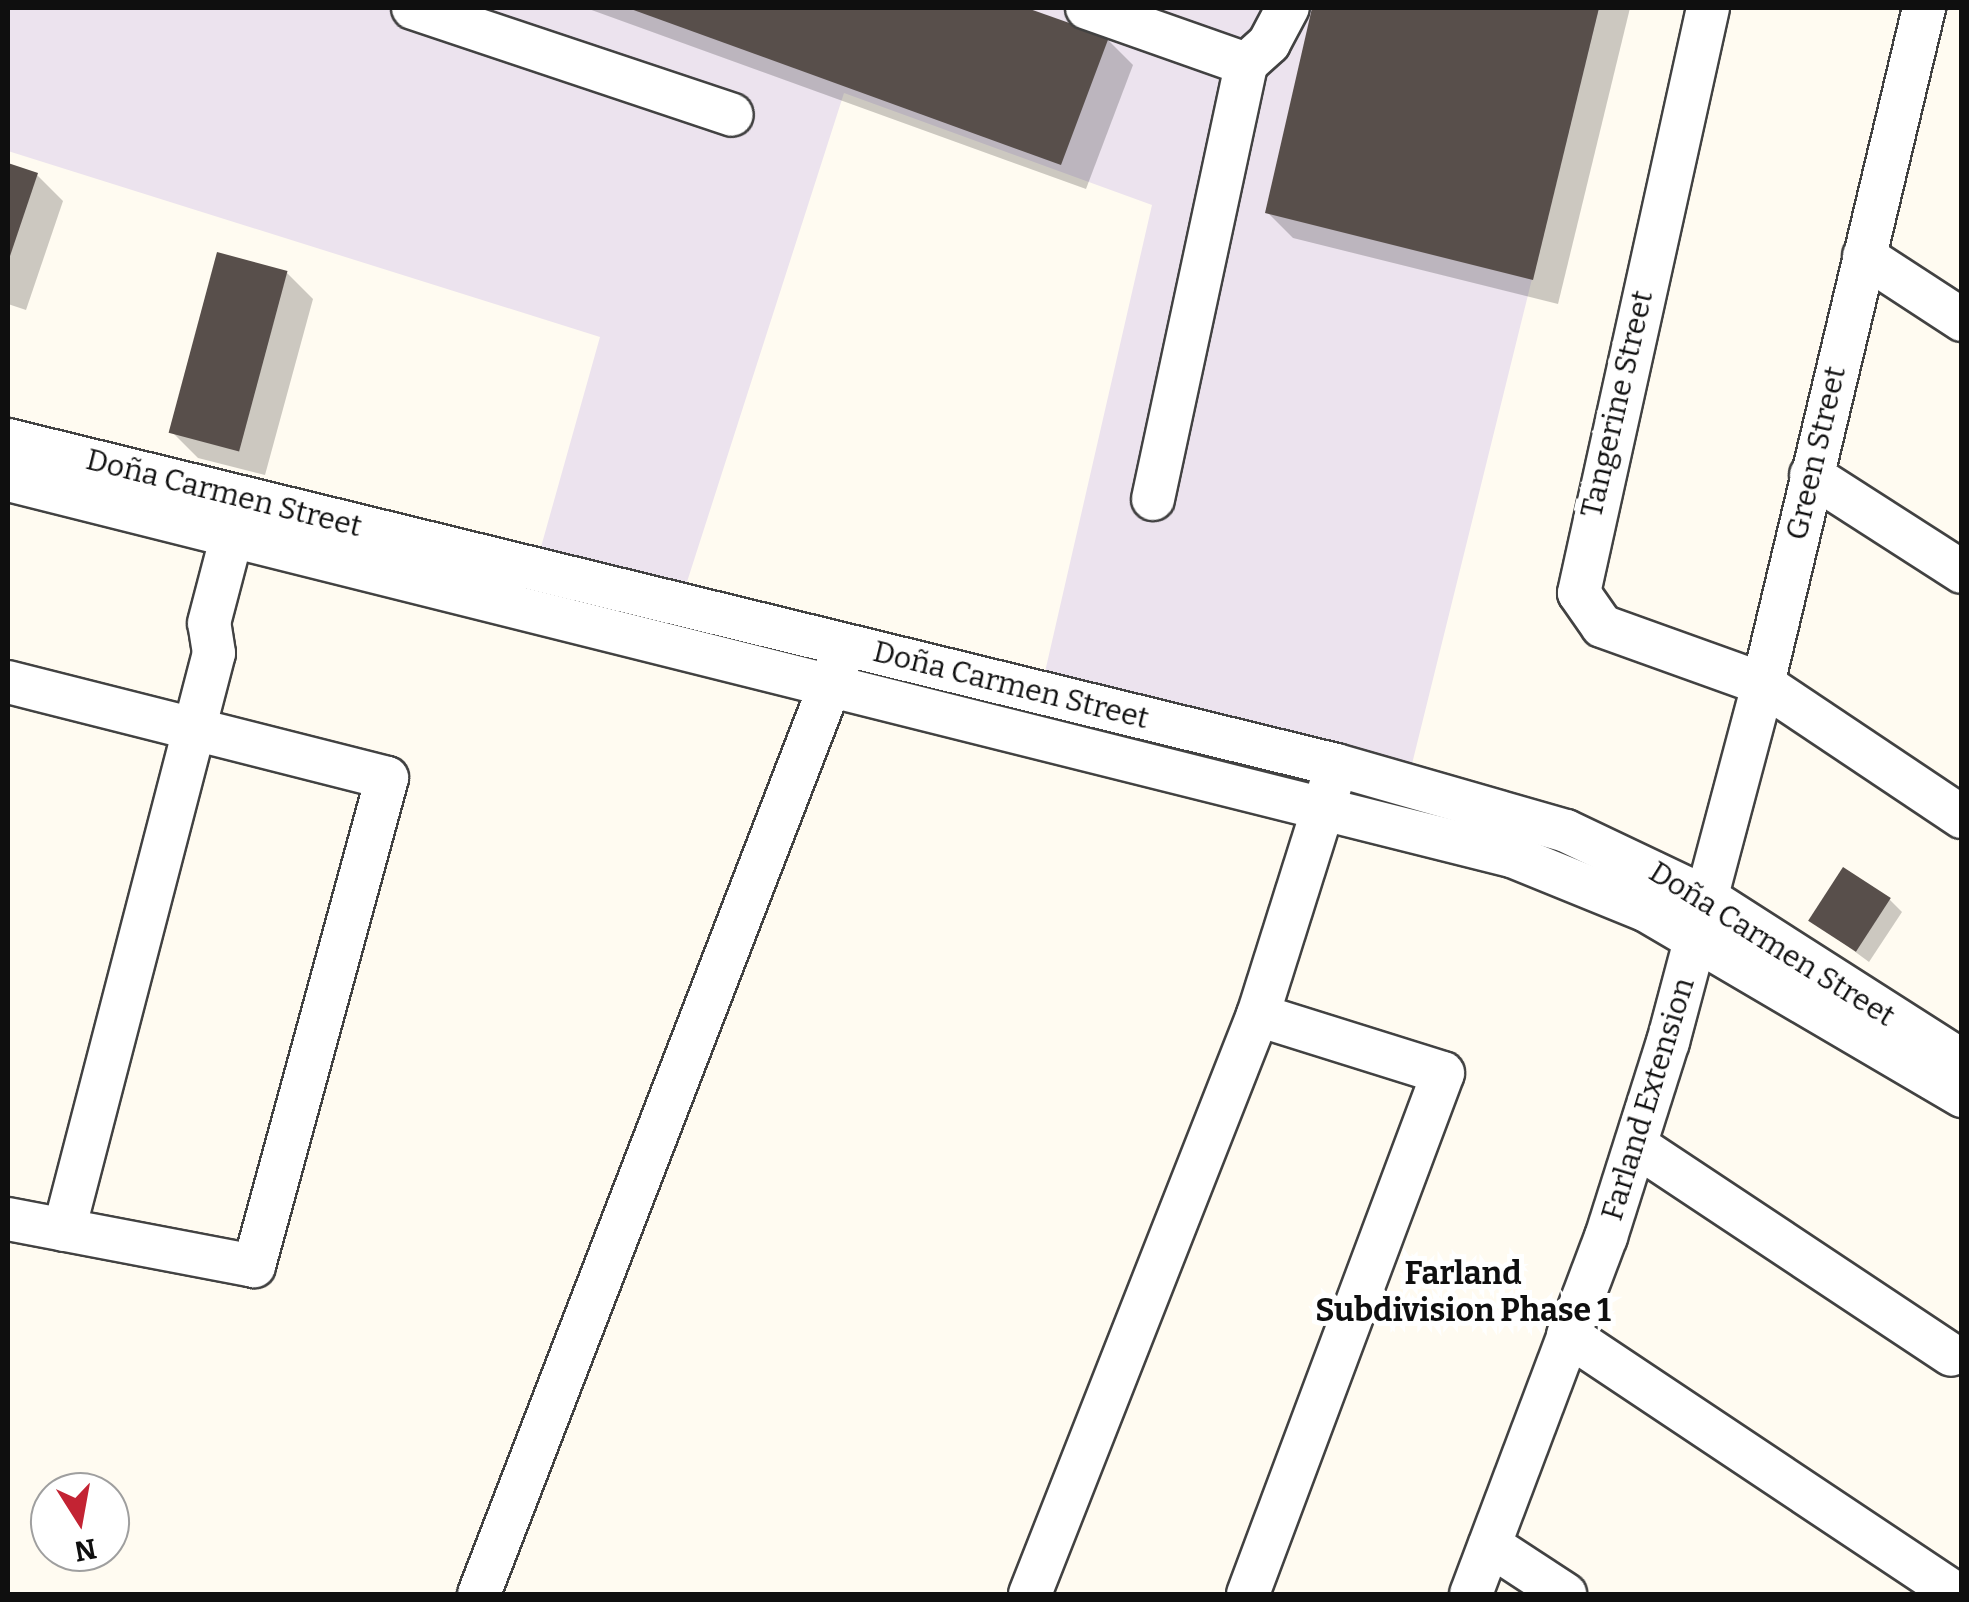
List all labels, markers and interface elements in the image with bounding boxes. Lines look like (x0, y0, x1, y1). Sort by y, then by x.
street label: Tangerine Street (1573, 287, 1661, 521)
street label: Green Street (1779, 363, 1853, 543)
street label: Doña Carmen Street (82, 441, 366, 545)
street label: Doña Carmen Street (869, 633, 1153, 737)
street label: Doña Carmen Street (1643, 854, 1901, 1034)
street label: Farland Extension (1594, 973, 1702, 1225)
district label: Farland Subdivision Phase 1 (1315, 1255, 1611, 1330)
north arrow (30, 1472, 130, 1572)
text: N (72, 1532, 99, 1568)

